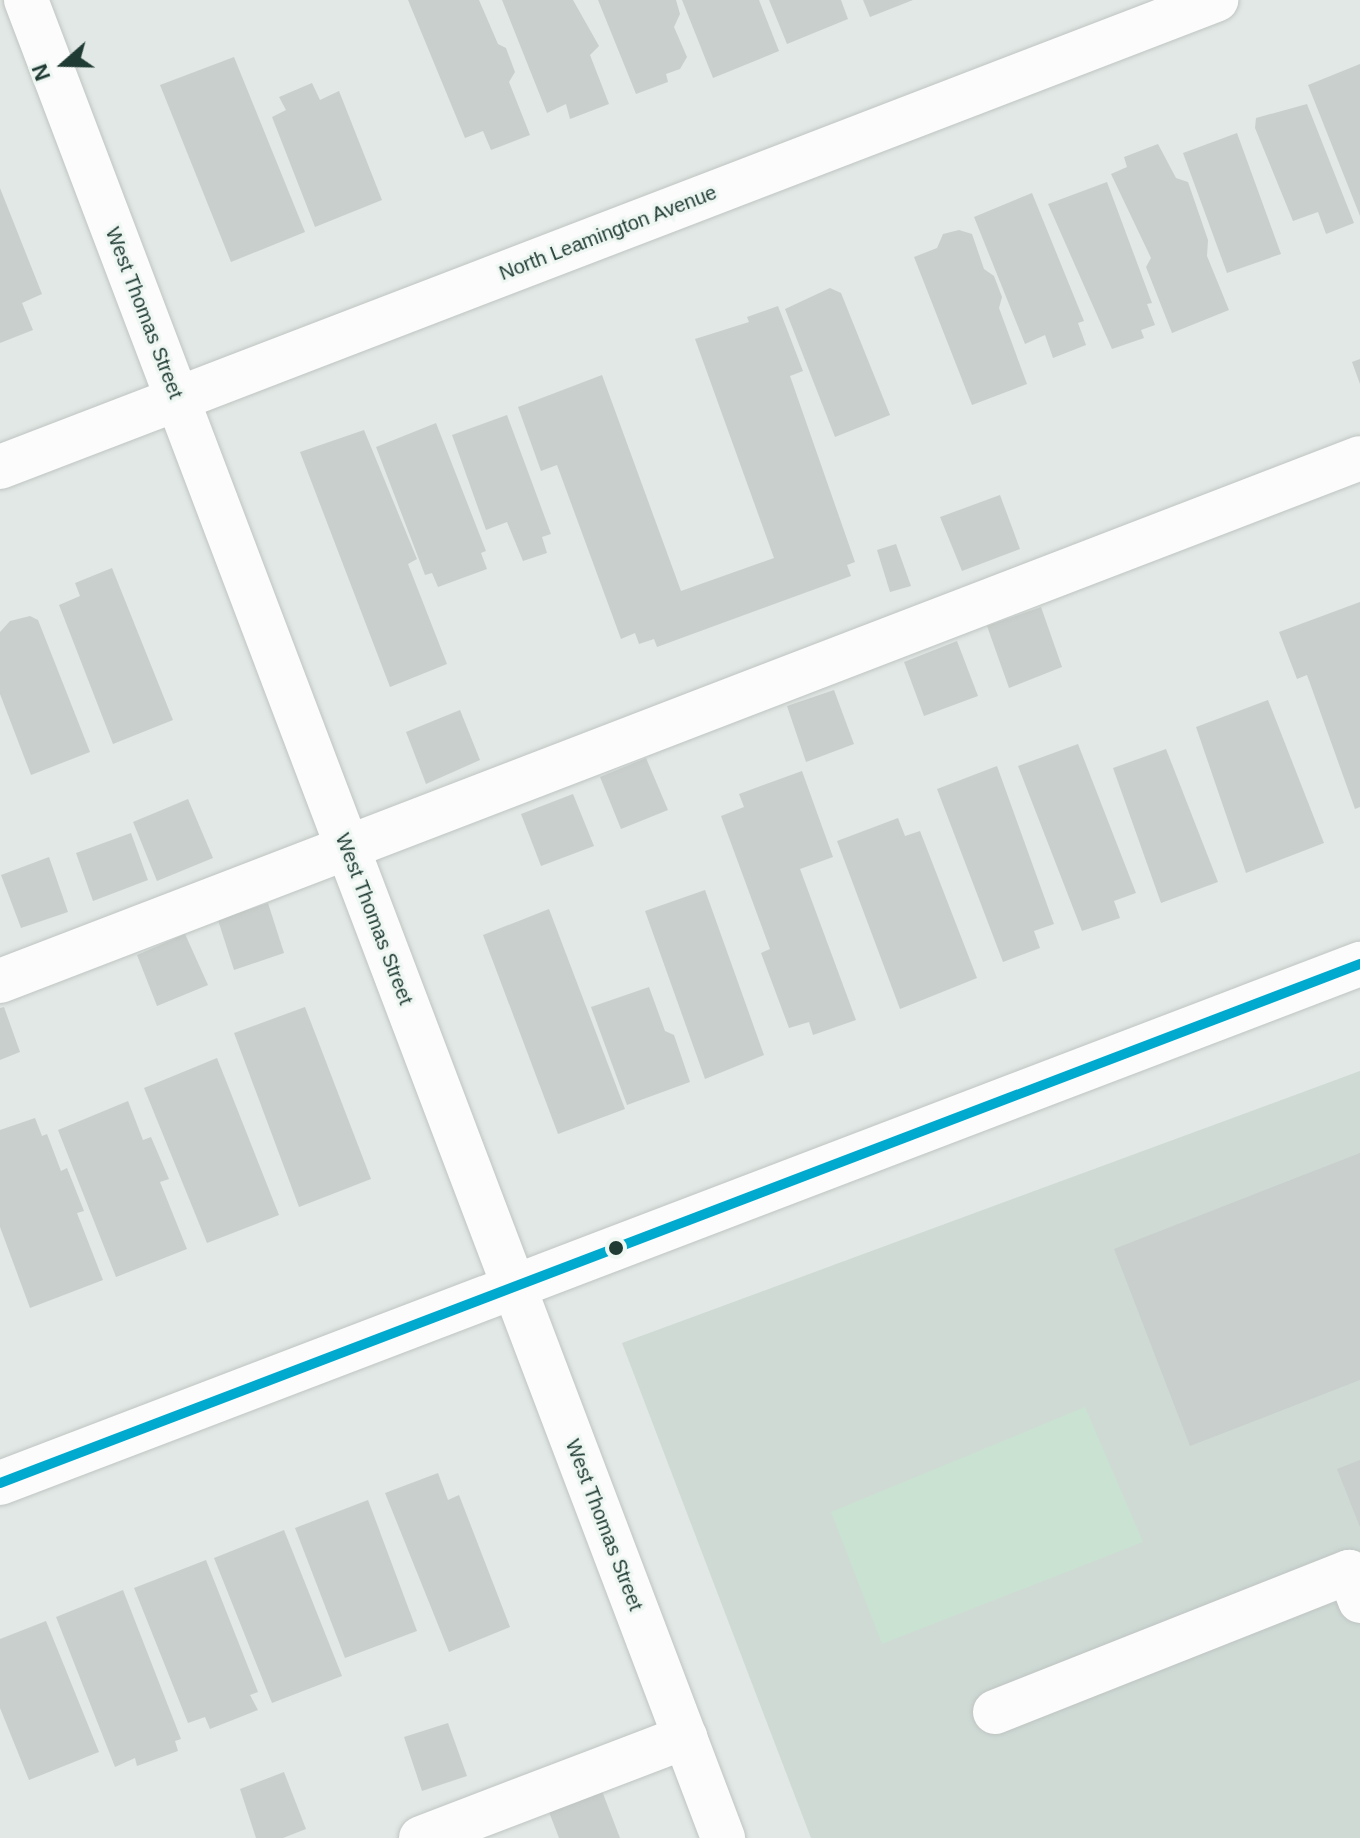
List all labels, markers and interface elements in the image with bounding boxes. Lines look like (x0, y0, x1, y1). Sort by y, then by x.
north arrow (24, 24, 104, 104)
text: N (27, 61, 55, 84)
street label: North Leamington Avenue (495, 180, 721, 286)
street label: West Thomas Street (100, 224, 188, 402)
street label: West Thomas Street (330, 830, 418, 1008)
unlabelled marker (608, 1240, 624, 1256)
street label: West Thomas Street (560, 1436, 648, 1614)

